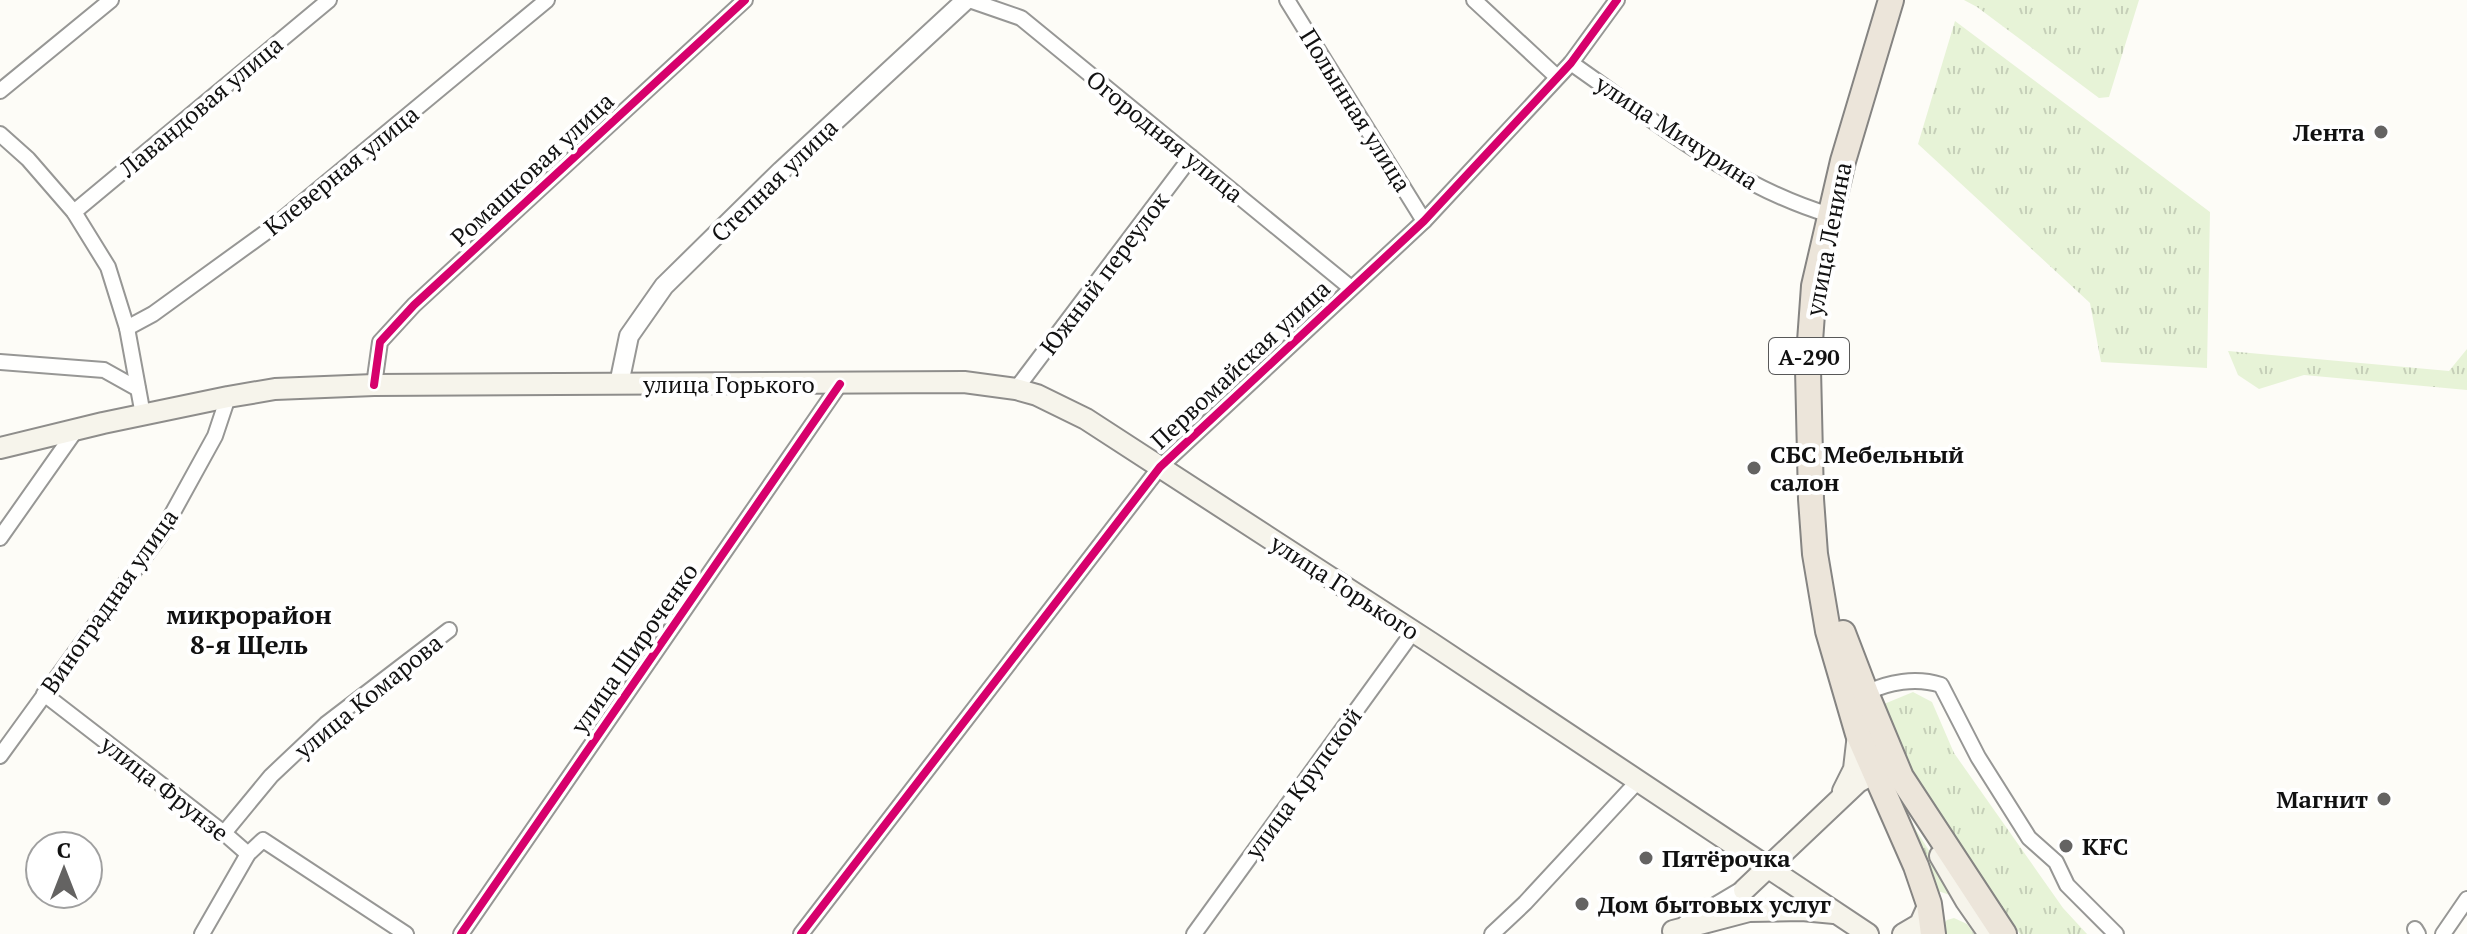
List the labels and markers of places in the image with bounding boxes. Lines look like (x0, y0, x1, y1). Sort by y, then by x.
place label: Лента (2292, 116, 2366, 148)
marker: Лента (2372, 123, 2390, 141)
place label: СБС Мебельный салон (1770, 438, 1964, 498)
marker: СБС Мебельный салон (1745, 459, 1763, 477)
place label: Магнит (2276, 783, 2368, 815)
marker: Магнит (2375, 790, 2393, 808)
place label: KFC (2082, 830, 2129, 862)
marker: KFC (2057, 837, 2075, 855)
place label: Пятёрочка (1662, 842, 1791, 874)
marker: Пятёрочка (1637, 849, 1655, 867)
place label: Дом бытовых услуг (1598, 888, 1831, 920)
marker: Дом бытовых услуг (1573, 895, 1591, 913)

